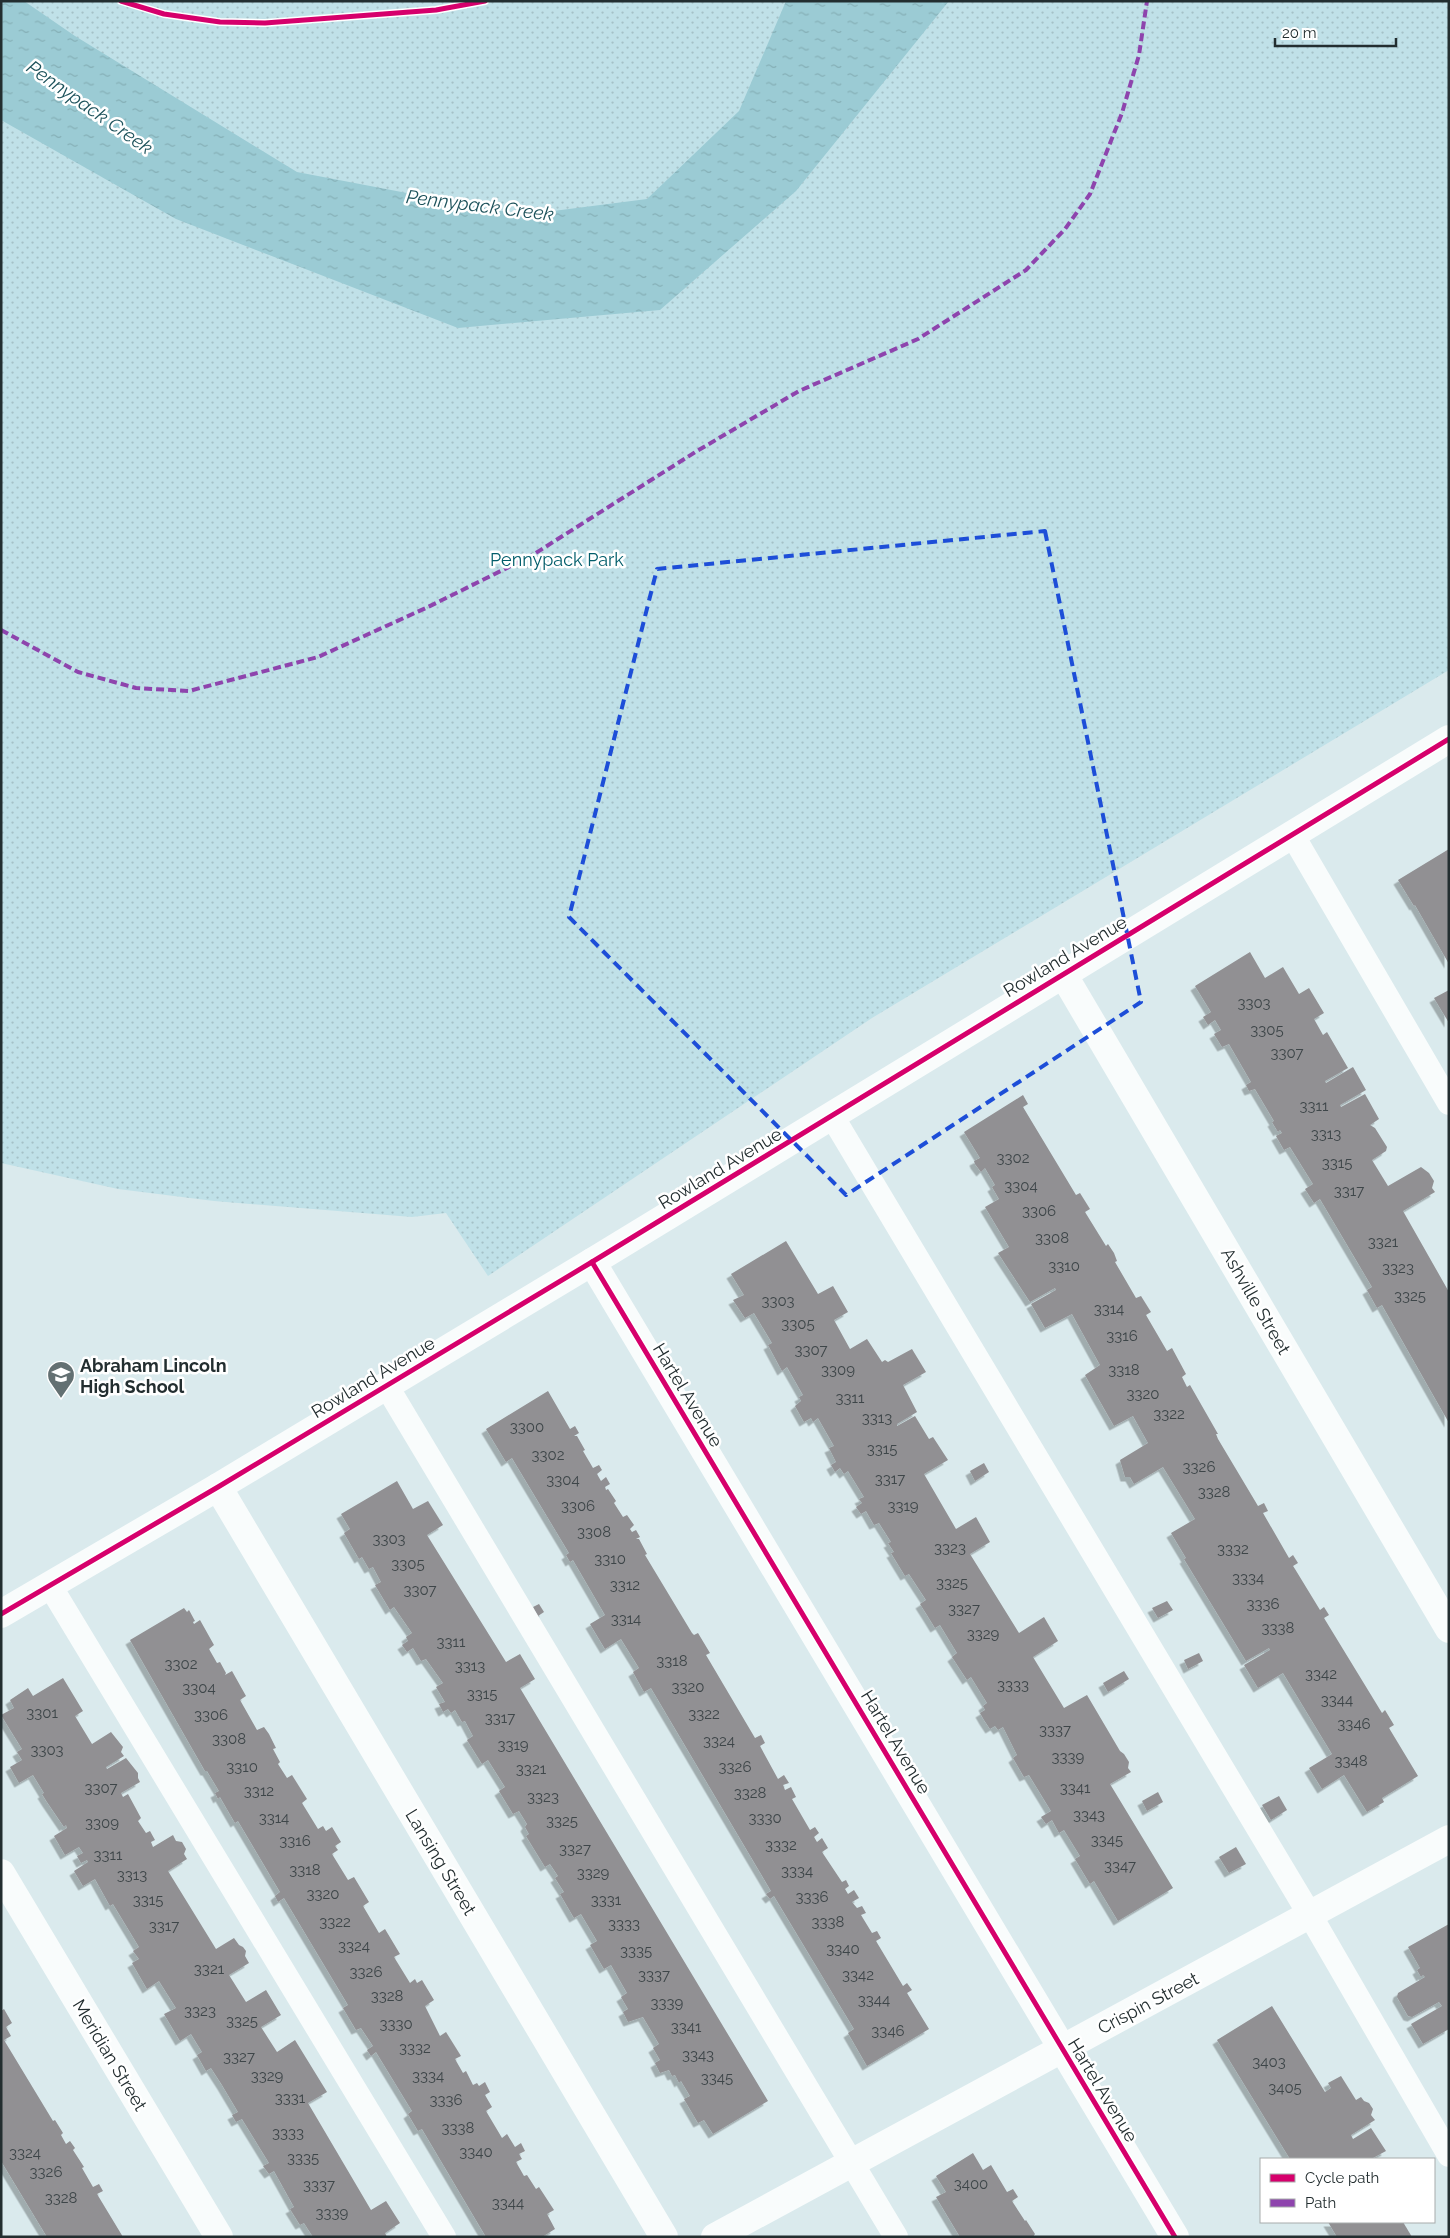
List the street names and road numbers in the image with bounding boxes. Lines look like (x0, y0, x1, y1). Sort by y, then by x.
street label: Rowland Avenue (1000, 911, 1131, 1001)
street label: Rowland Avenue (655, 1123, 786, 1213)
street label: Ashville Street (1217, 1244, 1295, 1358)
street label: Rowland Avenue (308, 1332, 439, 1422)
street label: Hartel Avenue (649, 1339, 727, 1451)
street label: Hartel Avenue (857, 1686, 935, 1798)
street label: Lansing Street (401, 1805, 481, 1919)
street label: Crispin Street (1094, 1968, 1202, 2038)
street label: Meridian Street (68, 1995, 152, 2115)
street label: Hartel Avenue (1064, 2034, 1142, 2146)

